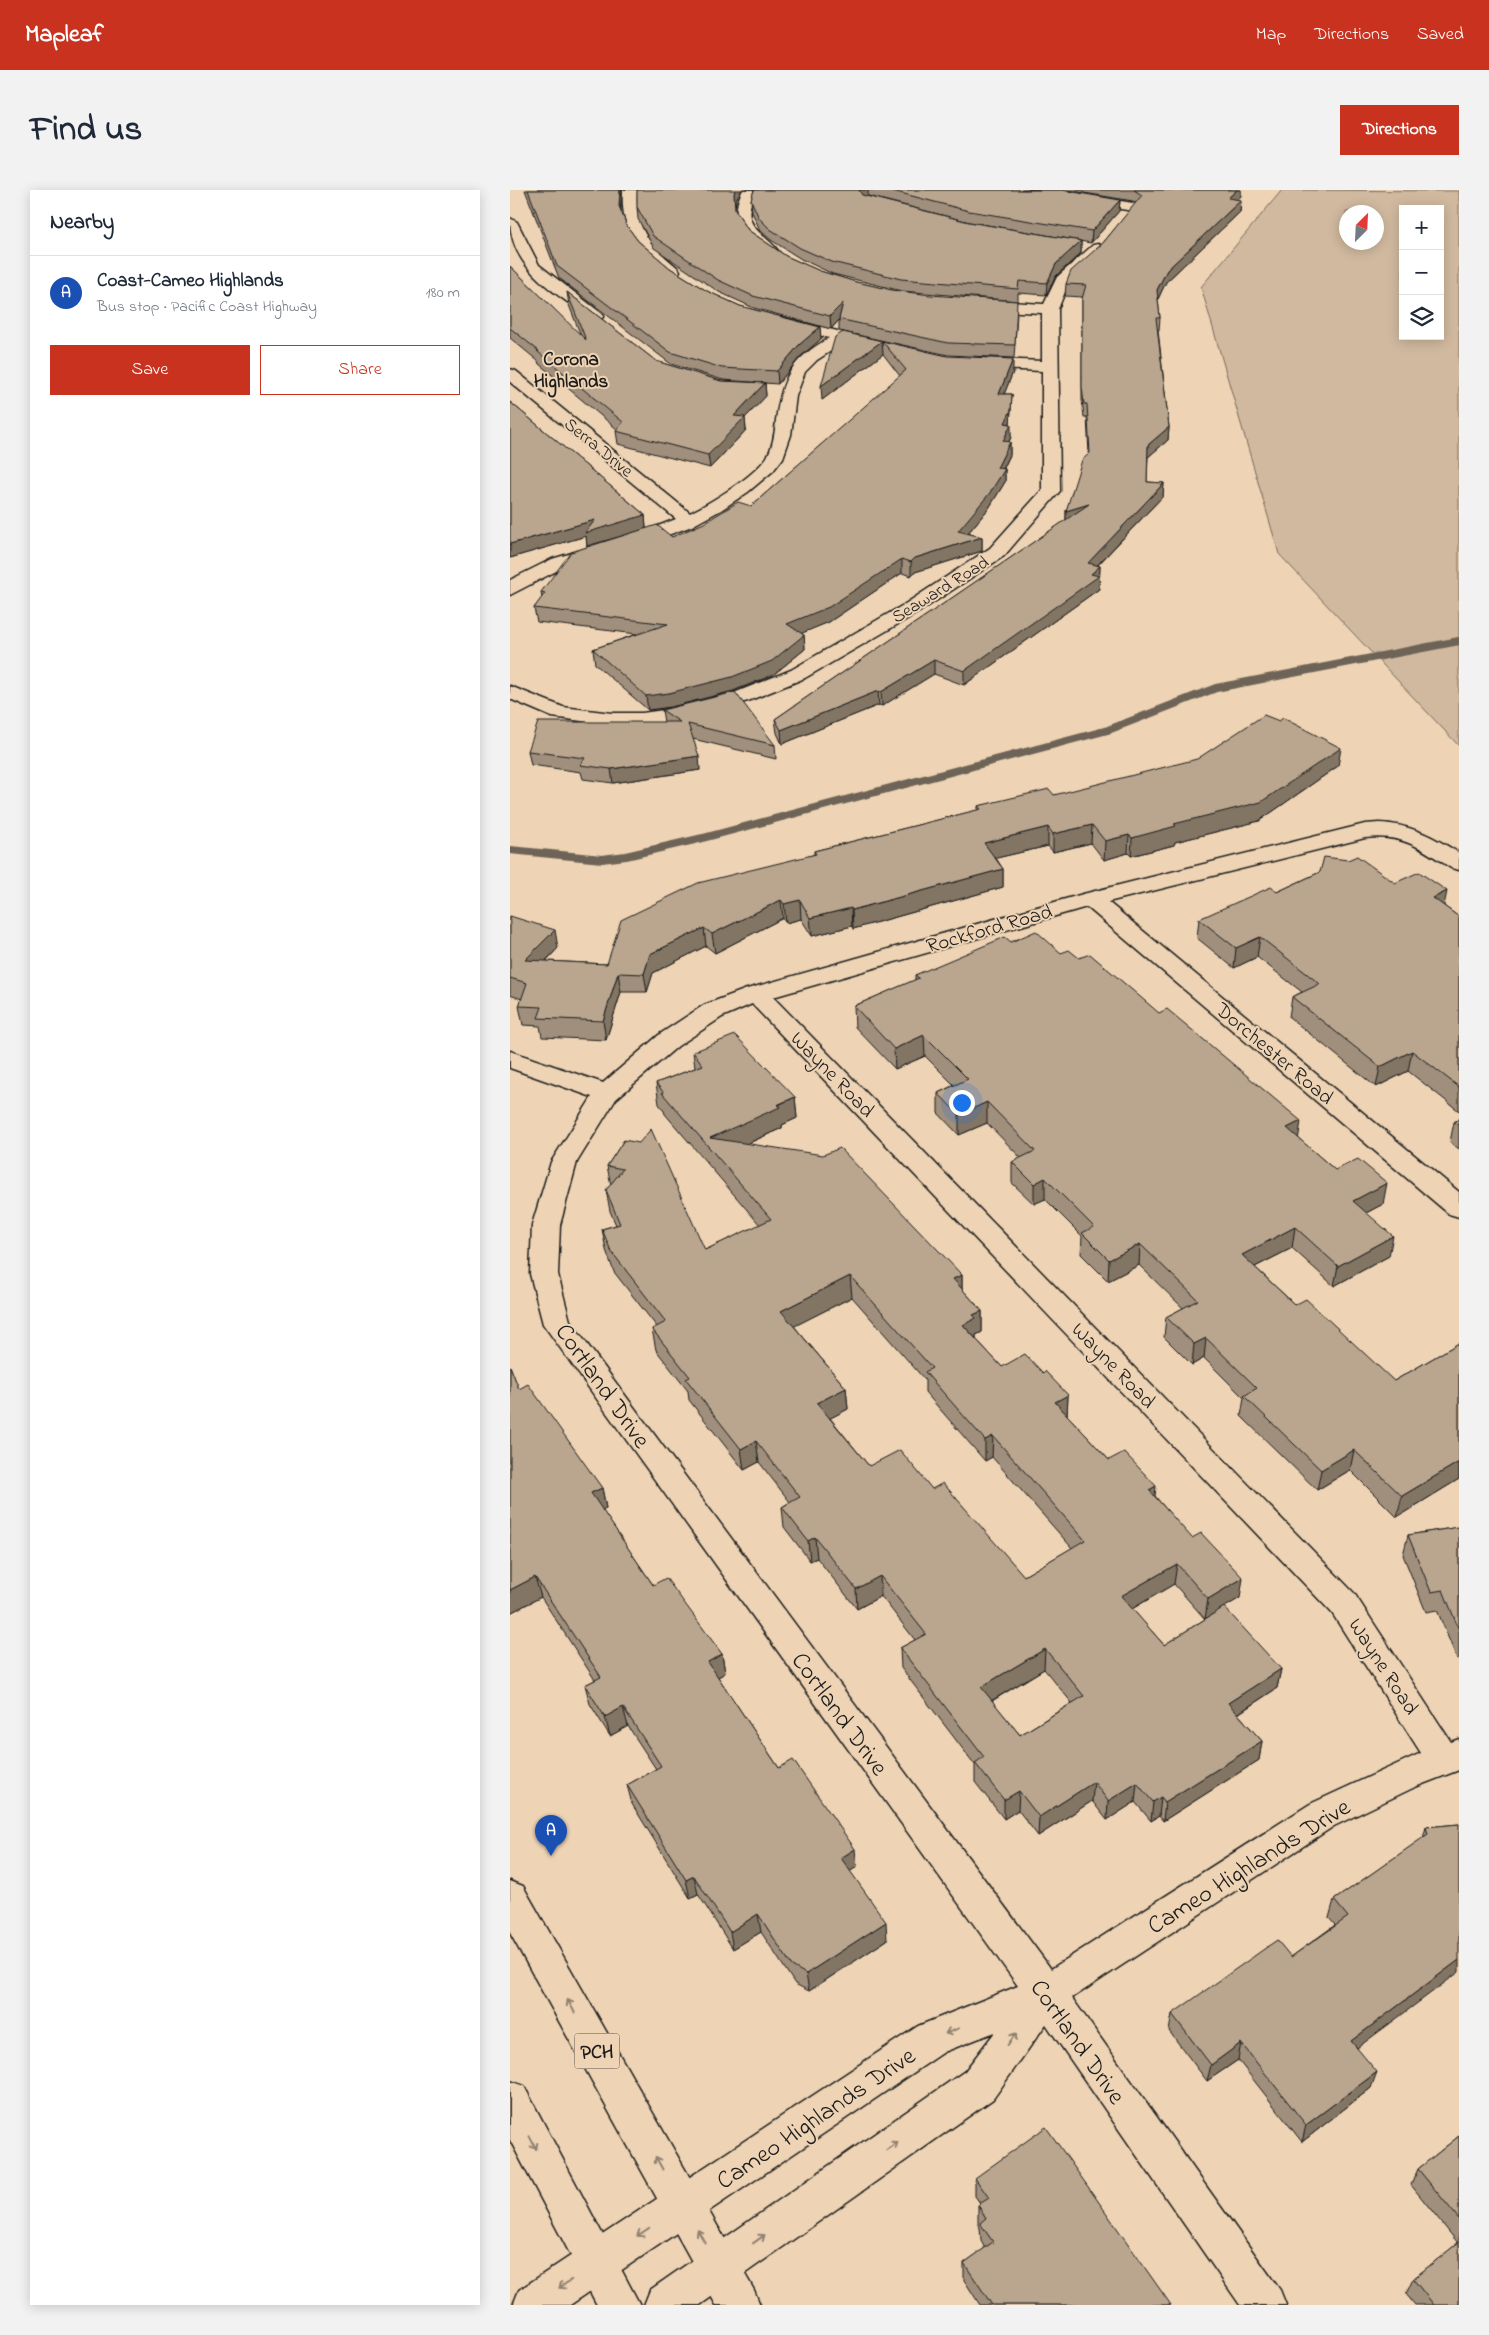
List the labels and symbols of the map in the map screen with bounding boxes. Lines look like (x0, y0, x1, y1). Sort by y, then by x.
north arrow (1339, 205, 1384, 250)
district label: Corona Highlands (534, 347, 609, 398)
street label: Serra Drive (557, 412, 639, 485)
street label: Seaward Road (887, 550, 995, 631)
street label: Rockford Road (923, 898, 1056, 962)
street label: Dorchester Road (1207, 995, 1339, 1113)
street label: Wayne Road (781, 1025, 881, 1127)
your location (949, 1090, 975, 1116)
street label: Wayne Road (1062, 1316, 1162, 1418)
street label: Cortland Drive (545, 1317, 658, 1457)
street label: Wayne Road (1338, 1613, 1425, 1723)
street label: Cortland Drive (781, 1645, 896, 1785)
street label: Cameo Highlands Drive (1141, 1790, 1359, 1946)
pin: A (535, 1815, 567, 1856)
street label: Cortland Drive (1020, 1973, 1133, 2113)
one-way arrow (566, 1998, 576, 2013)
one-way arrow (945, 2026, 960, 2036)
one-way arrow (1007, 2032, 1017, 2046)
road number: PCH (574, 2034, 620, 2068)
street label: Cameo Highlands Drive (710, 2039, 925, 2201)
one-way arrow (528, 2135, 538, 2150)
one-way arrow (885, 2141, 899, 2151)
one-way arrow (654, 2156, 664, 2170)
one-way arrow (636, 2227, 650, 2237)
one-way arrow (696, 2230, 706, 2244)
one-way arrow (752, 2234, 766, 2244)
one-way arrow (558, 2279, 572, 2289)

